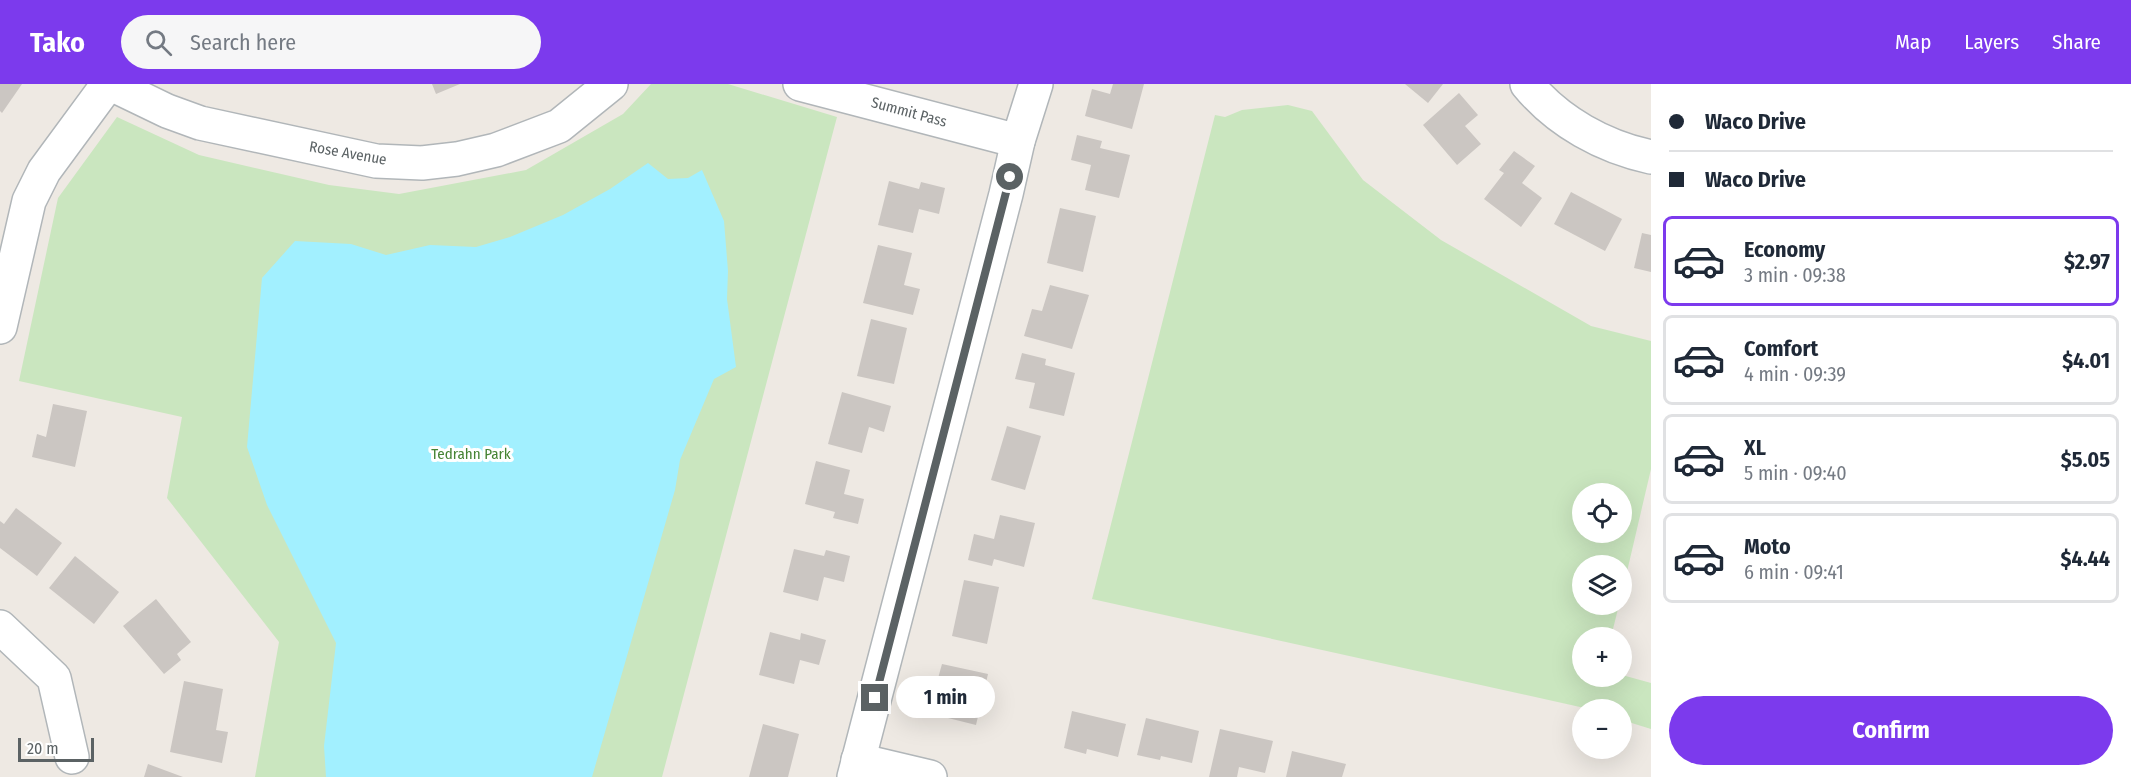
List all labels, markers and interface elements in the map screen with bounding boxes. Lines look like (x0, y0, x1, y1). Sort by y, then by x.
search box (121, 15, 541, 69)
text: Tako (30, 26, 85, 59)
icon: search (142, 26, 175, 59)
text: Search here (190, 29, 296, 56)
text: Map (1895, 29, 1931, 55)
text: Layers (1964, 29, 2019, 55)
text: Share (2052, 29, 2101, 55)
street label: Summit Pass (869, 93, 949, 131)
text: Waco Drive (1705, 108, 1806, 135)
street label: Rose Avenue (308, 137, 388, 169)
route start (996, 163, 1023, 190)
text: Waco Drive (1705, 166, 1806, 193)
icon: car (1672, 234, 1726, 288)
text: Economy (1744, 236, 1825, 263)
text: $2.97 (2064, 248, 2110, 275)
text: 3 min · 09:38 (1744, 263, 1846, 287)
icon: car (1672, 333, 1726, 387)
text: Comfort (1744, 335, 1818, 362)
text: $4.01 (2062, 347, 2110, 374)
text: 4 min · 09:39 (1744, 362, 1846, 386)
icon: car (1672, 432, 1726, 486)
text: XL (1744, 434, 1766, 461)
park label: Tedrahn Park (431, 445, 511, 463)
text: $5.05 (2061, 446, 2110, 473)
text: 5 min · 09:40 (1744, 461, 1847, 485)
map controls (1572, 483, 1632, 759)
button: locate (1572, 483, 1632, 543)
icon: car (1672, 531, 1726, 585)
text: Moto (1744, 533, 1791, 560)
text: $4.44 (2061, 545, 2110, 572)
button: layers (1572, 555, 1632, 615)
text: 6 min · 09:41 (1744, 560, 1844, 584)
button: + (1572, 627, 1632, 687)
callout: 1 min (896, 677, 995, 719)
route end (861, 684, 888, 711)
text: 1 min (924, 685, 967, 709)
button: Confirm (1669, 696, 2113, 765)
button: − (1572, 699, 1632, 759)
scale bar (18, 735, 94, 762)
text: 20 m (27, 739, 58, 758)

